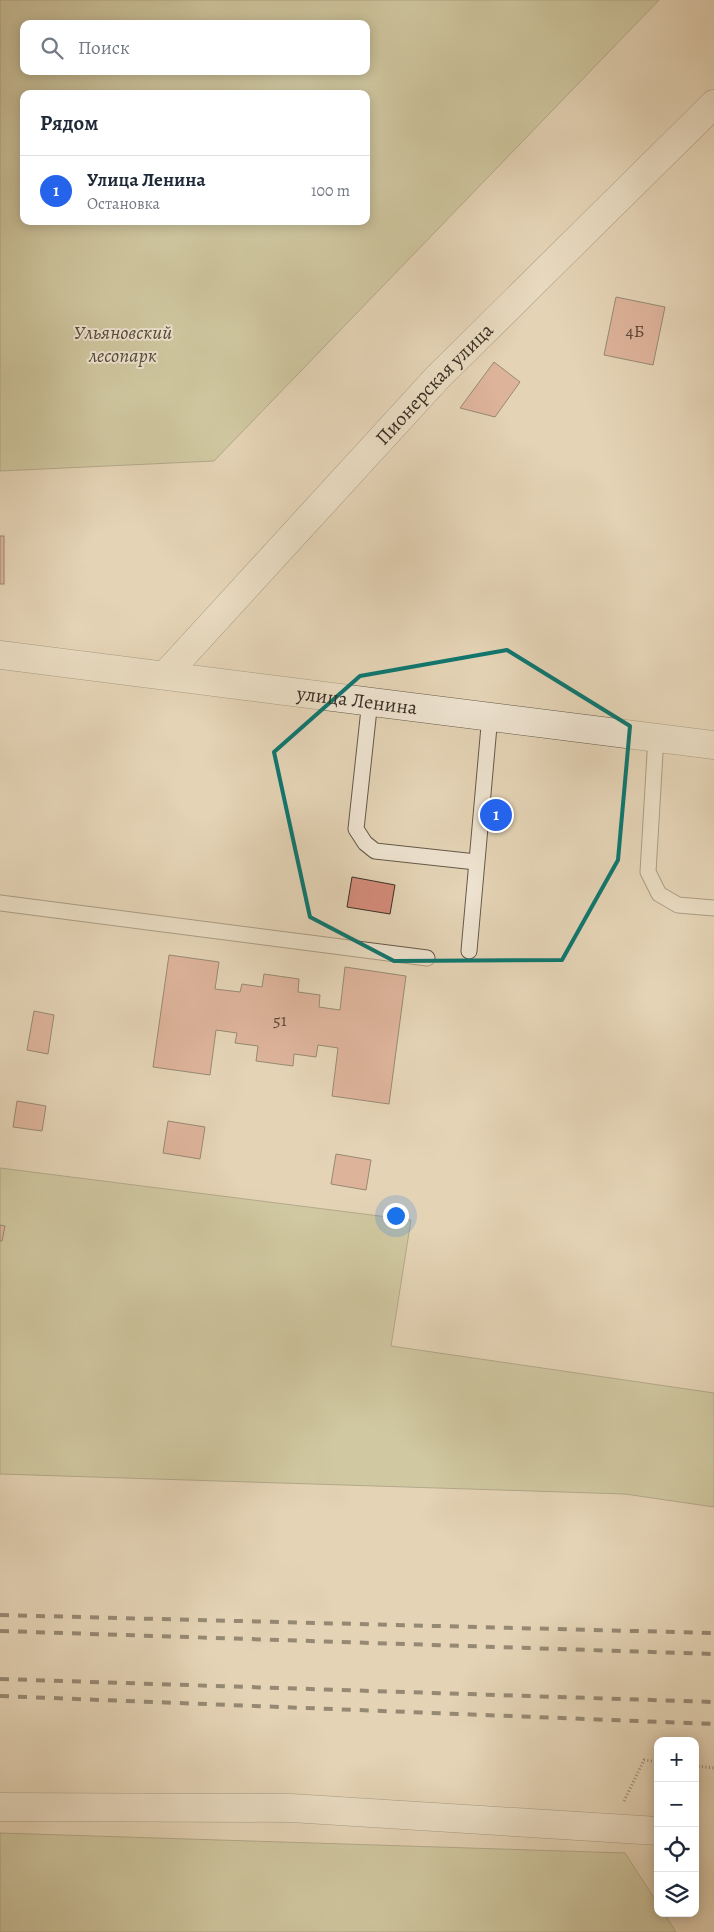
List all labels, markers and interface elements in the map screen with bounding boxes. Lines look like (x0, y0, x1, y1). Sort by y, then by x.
search box (20, 20, 370, 75)
icon: search (38, 34, 66, 62)
text: Поиск (78, 35, 130, 61)
text: Рядом (40, 109, 98, 137)
text: Улица Ленина (87, 167, 206, 193)
text: 1 (53, 180, 59, 202)
text: 100 m (311, 180, 350, 202)
text: Остановка (87, 193, 160, 215)
street label: Пионерская улица (369, 316, 499, 451)
park label: Ульяновский лесопарк (74, 319, 172, 369)
house number: 4Б (626, 319, 644, 343)
street label: улица Ленина (294, 679, 420, 721)
pin: 1 (480, 796, 512, 834)
house number: 51 (273, 1008, 287, 1032)
your location (383, 1203, 409, 1229)
map controls (654, 1737, 699, 1917)
button: + (654, 1737, 699, 1782)
button: − (654, 1782, 699, 1827)
button: locate (654, 1827, 699, 1872)
button: layers (654, 1872, 699, 1917)

